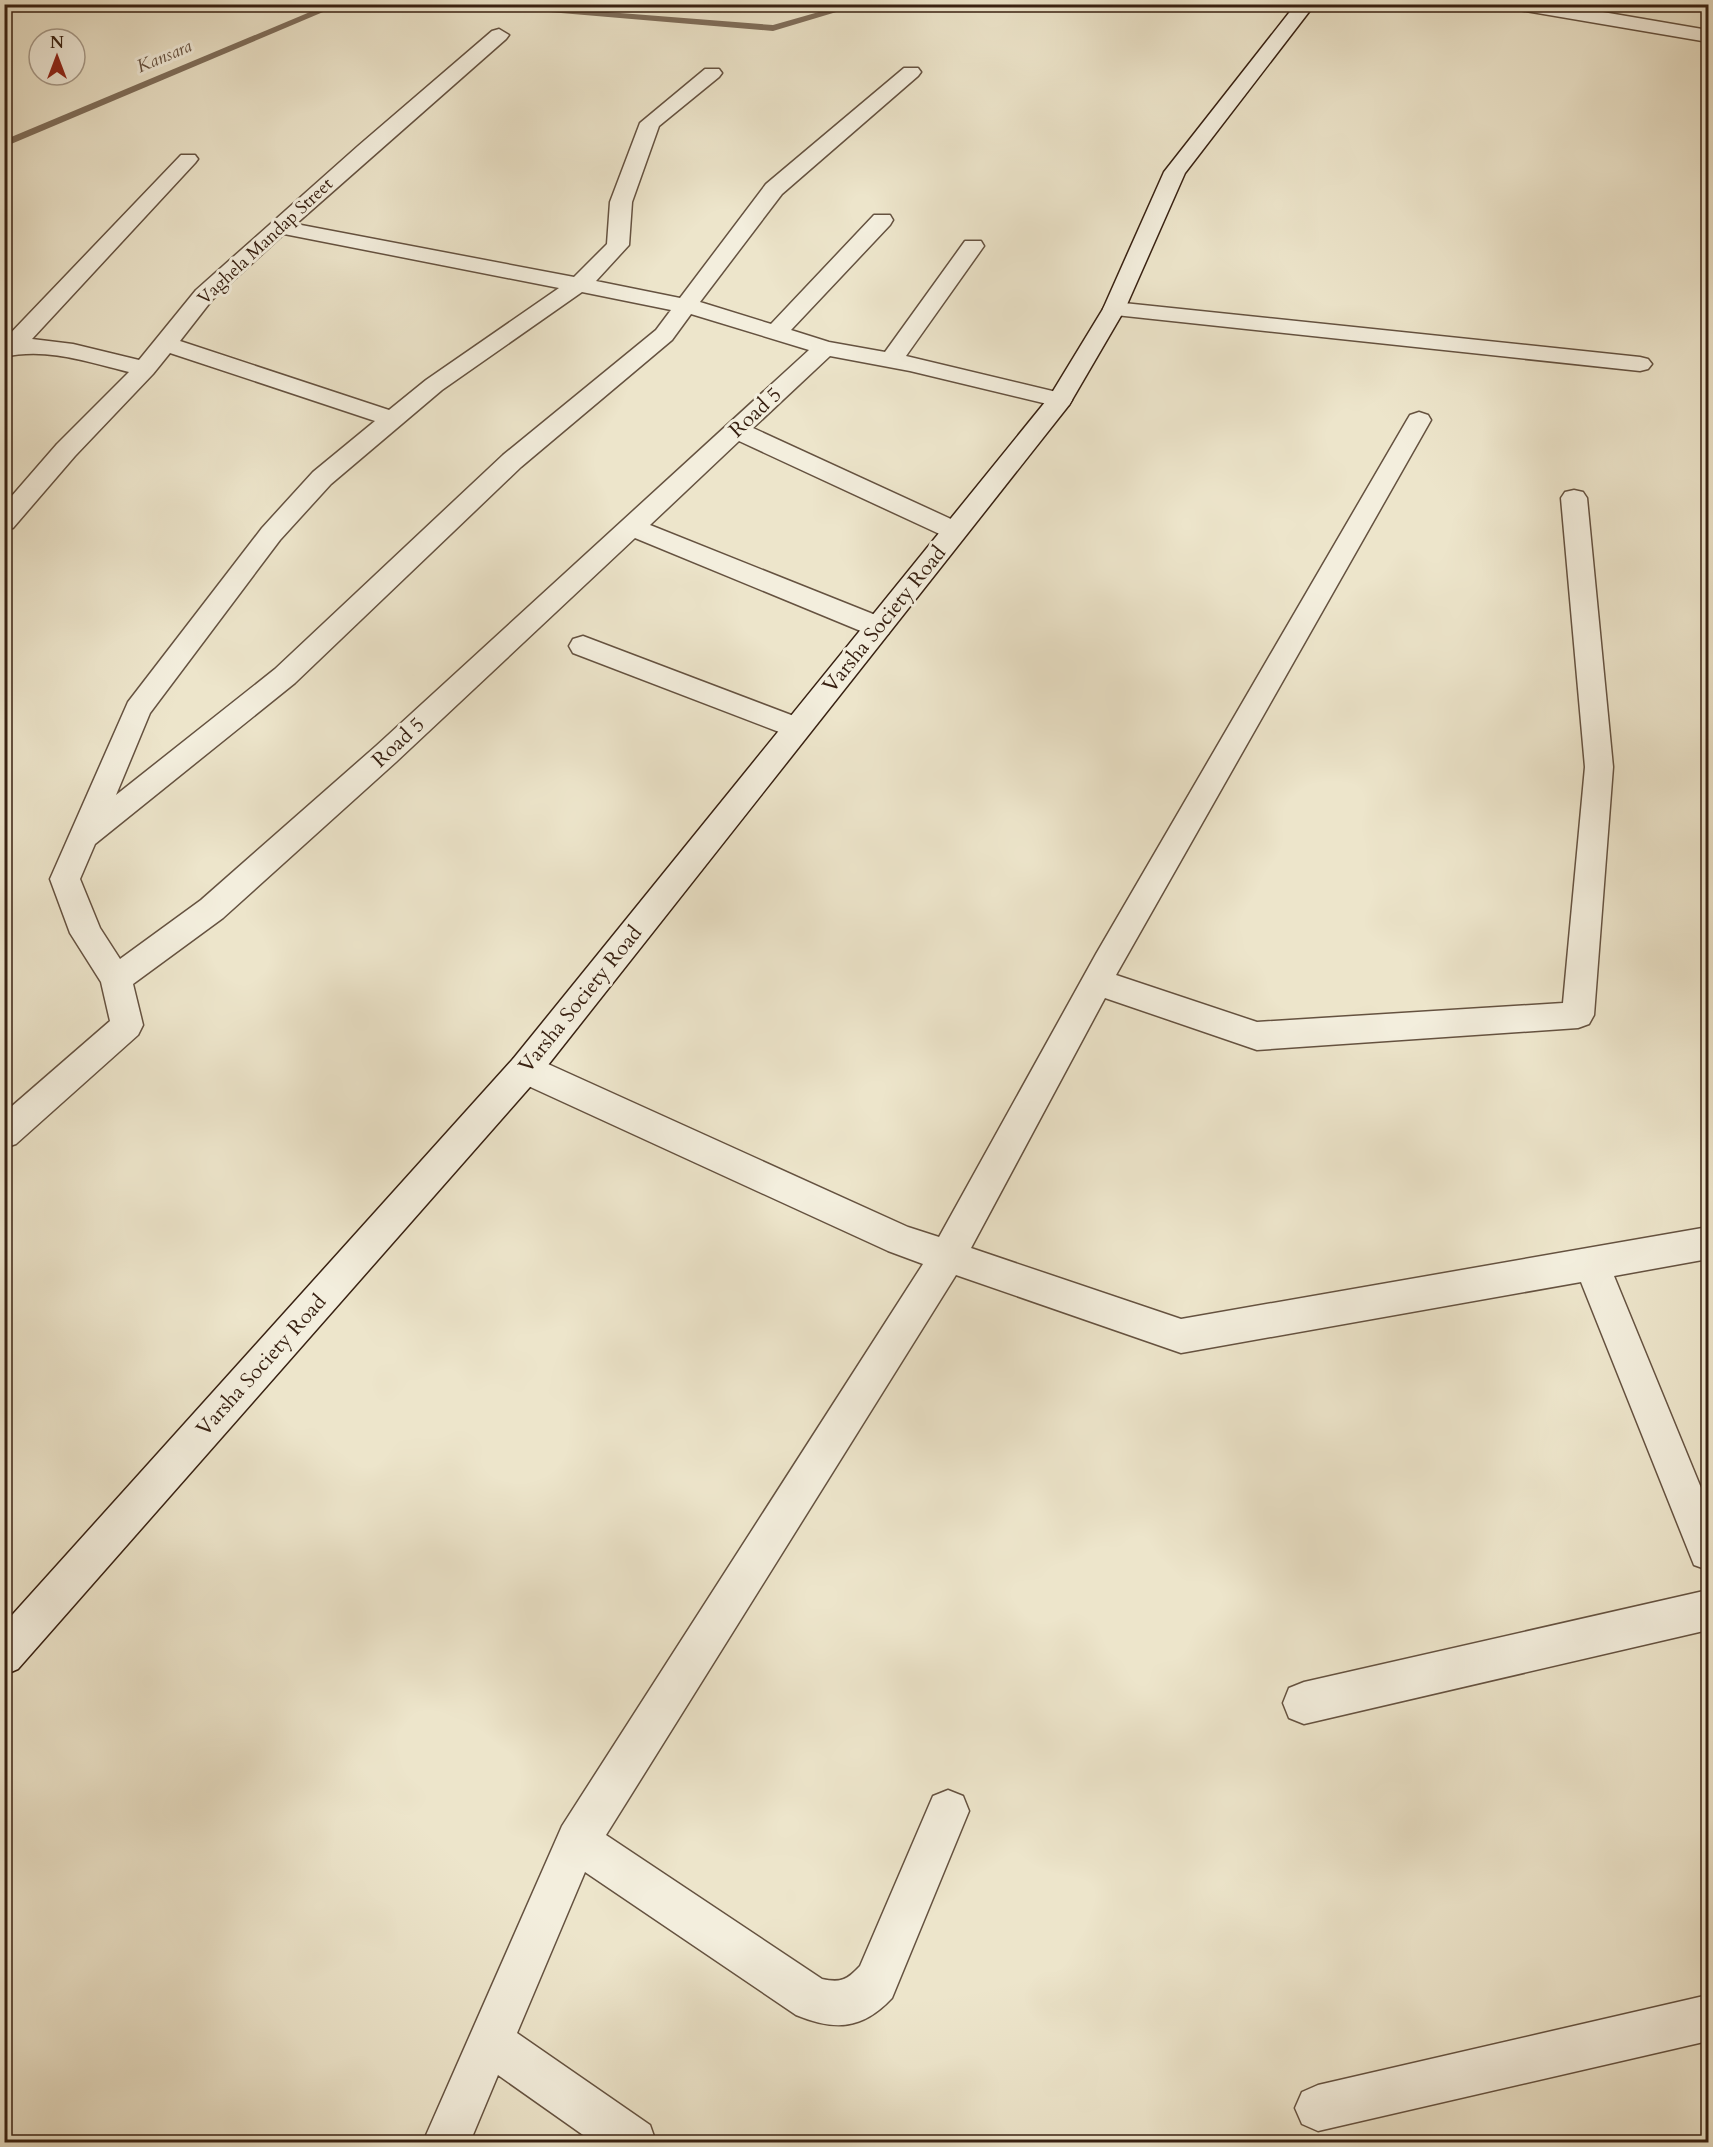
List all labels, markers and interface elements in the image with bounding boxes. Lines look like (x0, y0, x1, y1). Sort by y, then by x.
north arrow (27, 27, 87, 87)
text: N (50, 32, 64, 54)
water label: Kansara (133, 34, 196, 79)
street label: Vaghela Mandap Street (192, 172, 339, 311)
street label: Road 5 (723, 380, 788, 444)
street label: Varsha Society Road (816, 540, 953, 699)
street label: Road 5 (366, 710, 431, 774)
street label: Varsha Society Road (512, 920, 649, 1079)
street label: Varsha Society Road (190, 1288, 333, 1443)

